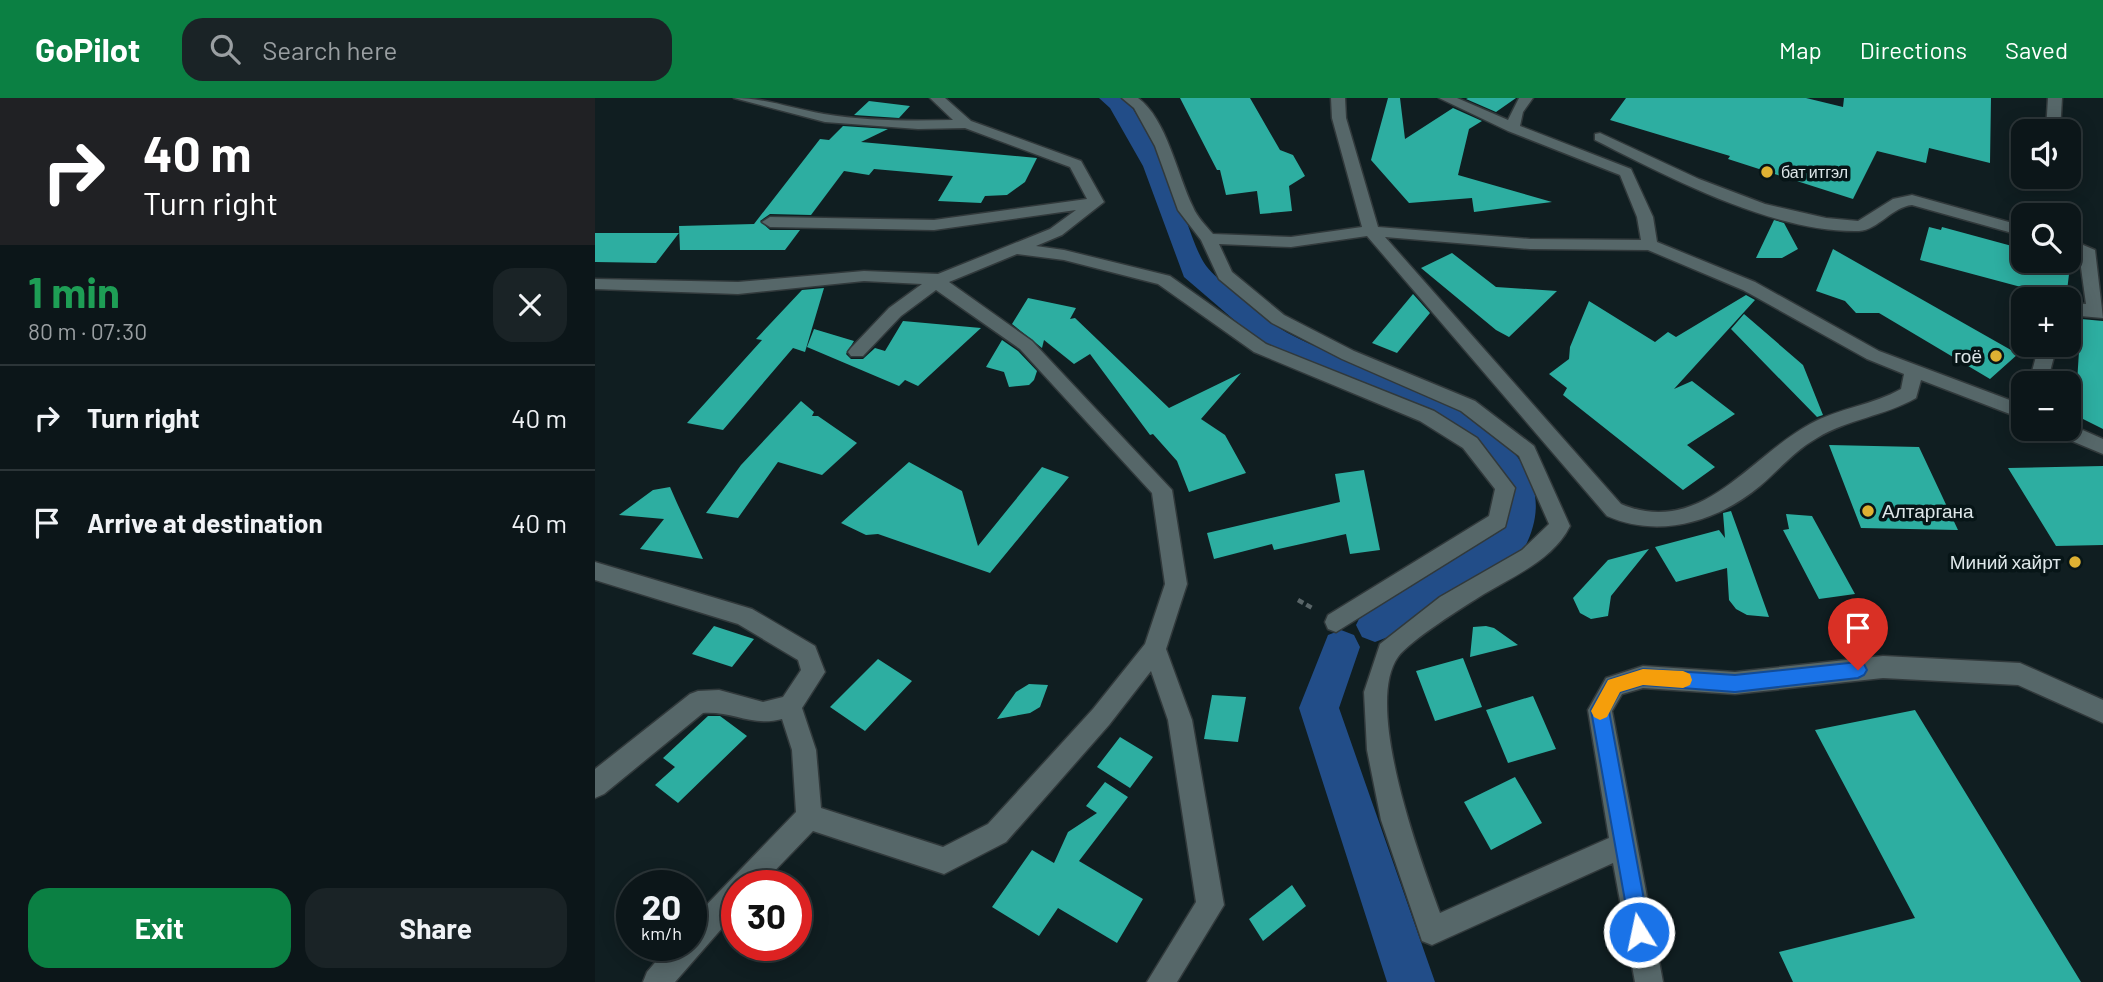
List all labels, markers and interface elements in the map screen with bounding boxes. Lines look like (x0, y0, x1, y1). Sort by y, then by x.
search box (182, 18, 672, 81)
text: GoPilot (35, 29, 140, 69)
icon: search (206, 30, 244, 68)
text: Search here (262, 34, 397, 65)
text: Map (1779, 35, 1822, 64)
text: Directions (1860, 35, 1967, 64)
text: Saved (2005, 35, 2068, 64)
map controls (2011, 119, 2081, 441)
button: sound (2011, 119, 2081, 189)
text: 40 m (143, 123, 251, 182)
icon: right (28, 126, 119, 217)
place label: бат итгэл (1781, 162, 1848, 181)
marker: бат итгэл (1759, 164, 1775, 180)
text: Turn right (143, 183, 278, 221)
button: search (2011, 203, 2081, 273)
text: 1 min (28, 266, 120, 316)
button: close (493, 268, 567, 342)
button: + (2011, 287, 2081, 357)
text: 80 m · 07:30 (28, 317, 147, 345)
place label: гоё (1954, 344, 1982, 367)
marker: гоё (1988, 348, 2004, 364)
button: − (2011, 371, 2081, 441)
icon: right (28, 399, 66, 437)
text: Turn right (87, 402, 200, 433)
text: 40 m (511, 402, 567, 433)
place label: Алтаргана (1882, 499, 1974, 522)
marker: Алтаргана (1860, 503, 1876, 519)
icon: arrive (28, 504, 66, 542)
text: Arrive at destination (87, 507, 323, 538)
text: 40 m (511, 507, 567, 538)
place label: Миний хайрт (1950, 550, 2061, 573)
marker: Миний хайрт (2067, 554, 2083, 570)
pin (1828, 598, 1888, 670)
icon: arrive (1839, 609, 1877, 647)
speed limit sign: 30 (721, 870, 812, 961)
text: 20 (642, 885, 681, 927)
button: Exit (28, 888, 291, 968)
button: Share (305, 888, 567, 968)
position arrow (1602, 895, 1676, 969)
text: km/h (641, 922, 682, 944)

